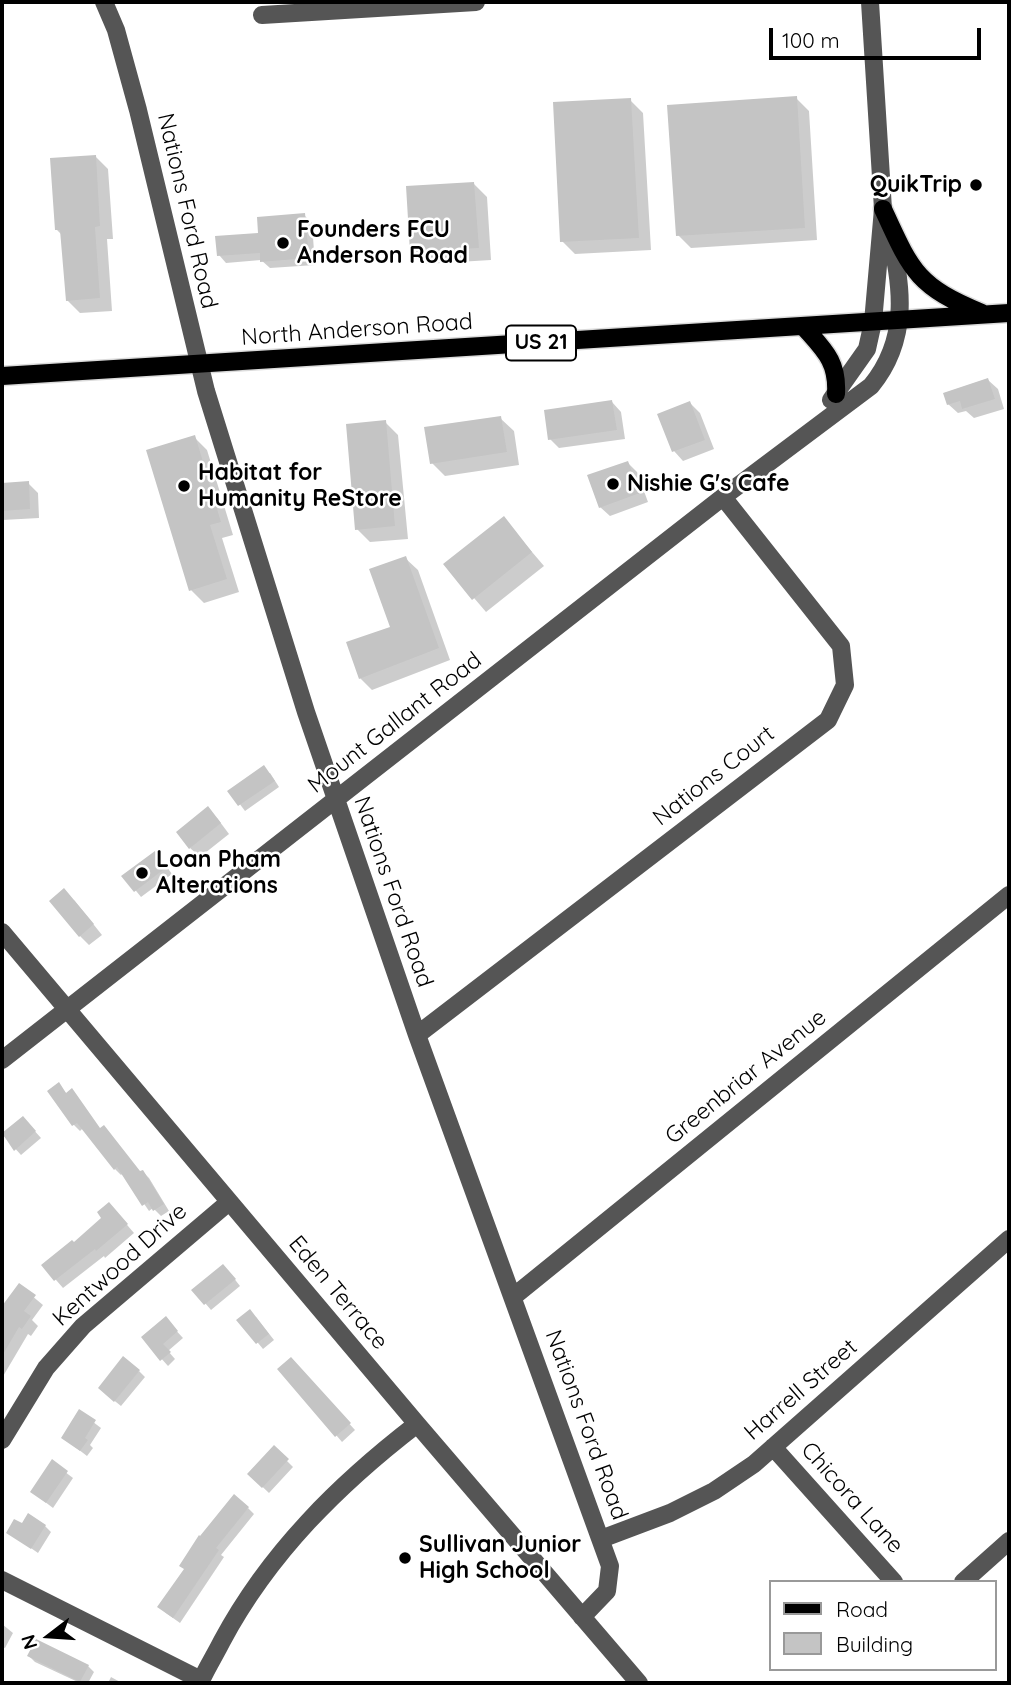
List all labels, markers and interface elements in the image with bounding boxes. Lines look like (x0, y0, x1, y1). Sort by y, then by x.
scale bar (773, 14, 985, 58)
text: 100 m (782, 27, 840, 53)
street label: Nations Ford Road (151, 111, 223, 311)
place label: QuikTrip (870, 171, 962, 199)
marker: QuikTrip (968, 177, 984, 193)
place label: Founders FCU Anderson Road (297, 216, 468, 270)
marker: Founders FCU Anderson Road (275, 235, 291, 251)
street label: North Anderson Road (240, 308, 474, 352)
road number: US 21 (506, 326, 576, 360)
place label: Habitat for Humanity ReStore (198, 459, 402, 513)
place label: Nishie G's Cafe (627, 470, 790, 498)
marker: Nishie G's Cafe (605, 476, 621, 492)
marker: Habitat for Humanity ReStore (176, 478, 192, 494)
street label: Mount Gallant Road (303, 647, 487, 799)
street label: Nations Court (648, 720, 780, 832)
street label: Nations Ford Road (347, 793, 439, 991)
place label: Loan Pham Alterations (156, 846, 281, 900)
marker: Loan Pham Alterations (134, 865, 150, 881)
street label: Greenbriar Avenue (660, 1004, 832, 1150)
street label: Kentwood Drive (47, 1198, 193, 1332)
street label: Eden Terrace (282, 1231, 394, 1355)
street label: Nations Ford Road (539, 1326, 633, 1524)
street label: Harrell Street (739, 1334, 863, 1446)
street label: Chicora Lane (795, 1437, 909, 1559)
place label: Sullivan Junior High School (419, 1531, 581, 1585)
marker: Sullivan Junior High School (397, 1550, 413, 1566)
legend (769, 1580, 997, 1671)
text: Road (836, 1596, 888, 1622)
north arrow (14, 1601, 84, 1671)
text: Building (836, 1631, 913, 1657)
text: N (15, 1632, 42, 1652)

